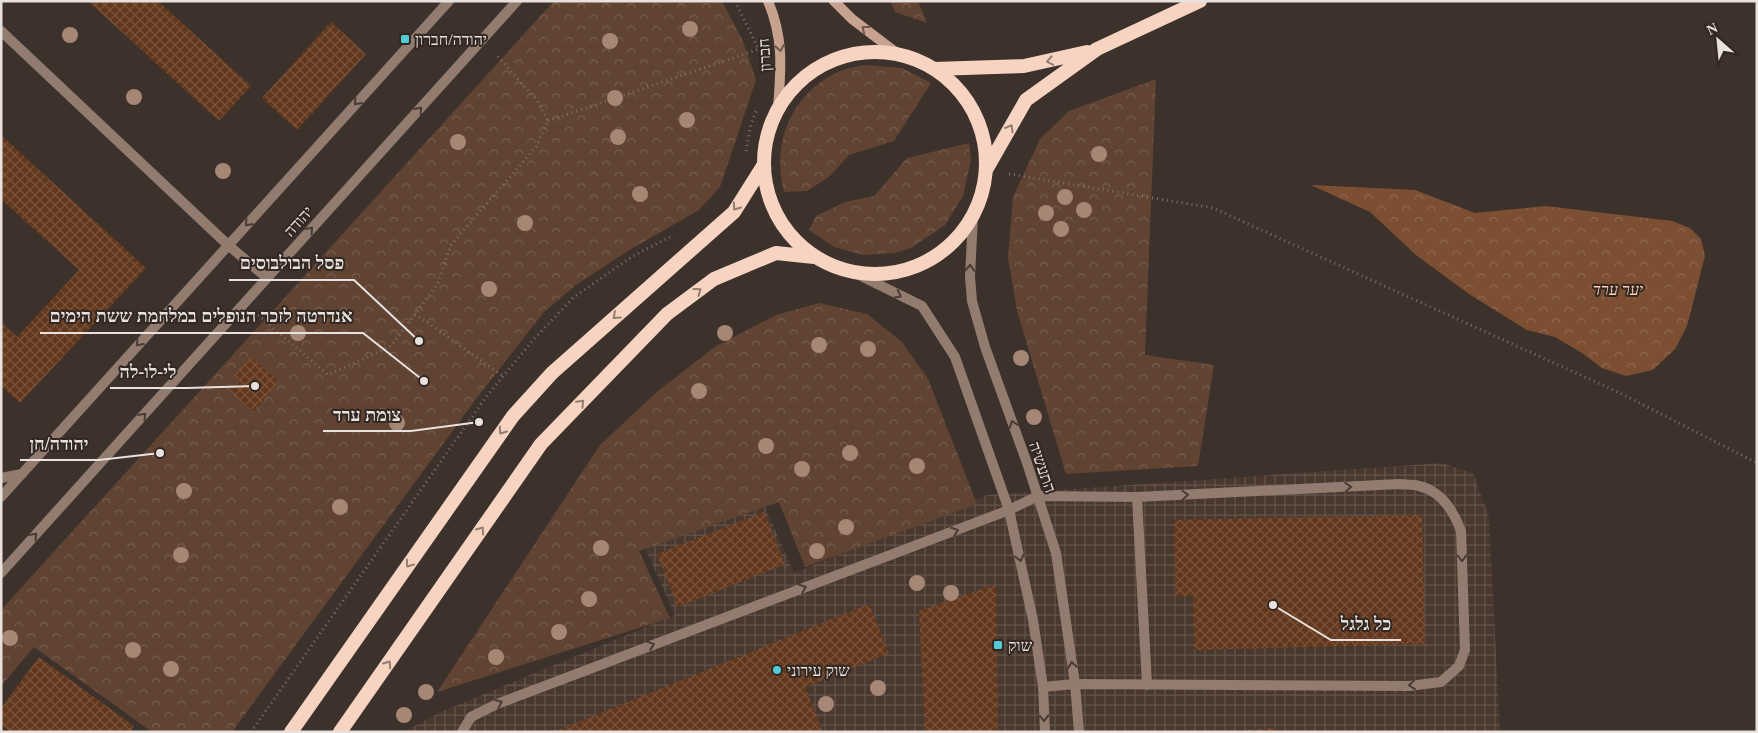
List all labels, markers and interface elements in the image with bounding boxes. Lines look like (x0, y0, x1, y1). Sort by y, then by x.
north arrow (1693, 15, 1743, 65)
text: N (1704, 20, 1720, 38)
one-way arrow (862, 26, 871, 34)
place label: יהודה/חברון (415, 31, 487, 48)
marker: יהודה/חברון (399, 33, 411, 45)
street label: חברון (755, 38, 774, 72)
one-way arrow (775, 44, 785, 52)
one-way arrow (1046, 55, 1054, 66)
one-way arrow (354, 97, 363, 106)
one-way arrow (413, 106, 422, 115)
one-way arrow (1004, 124, 1014, 133)
one-way arrow (734, 201, 742, 210)
street label: יהודה (281, 203, 316, 240)
one-way arrow (245, 217, 254, 226)
one-way arrow (304, 227, 313, 236)
callout: פסל הבולבוסים (229, 247, 354, 280)
text: פסל הבולבוסים (240, 253, 344, 273)
one-way arrow (965, 264, 976, 272)
park label: יער ערד (1593, 281, 1643, 298)
one-way arrow (692, 288, 702, 297)
one-way arrow (893, 289, 902, 299)
callout: אנדרטה לזכר הנופלים במלחמת ששת הימים (40, 300, 363, 333)
text: אנדרטה לזכר הנופלים במלחמת ששת הימים (50, 306, 352, 326)
one-way arrow (613, 310, 622, 319)
one-way arrow (136, 338, 145, 347)
callout: לי-לו-לה (110, 355, 187, 388)
text: לי-לו-לה (120, 362, 176, 382)
callout: צומת ערד (323, 398, 411, 431)
one-way arrow (575, 400, 584, 409)
text: צומת ערד (333, 405, 401, 425)
one-way arrow (137, 412, 146, 421)
one-way arrow (1009, 420, 1019, 429)
one-way arrow (499, 425, 508, 435)
callout: יהודה/חן (20, 427, 99, 460)
text: יהודה/חן (30, 434, 88, 454)
street label: התעשיה (1026, 439, 1059, 495)
one-way arrow (1344, 481, 1352, 492)
one-way arrow (1182, 489, 1190, 500)
one-way arrow (475, 527, 484, 536)
one-way arrow (951, 527, 959, 537)
one-way arrow (28, 533, 37, 542)
one-way arrow (1014, 553, 1025, 562)
one-way arrow (1457, 554, 1467, 562)
one-way arrow (406, 558, 415, 568)
one-way arrow (799, 584, 807, 594)
callout: כל גלגל (1331, 607, 1401, 640)
text: כל גלגל (1340, 614, 1391, 634)
place label: שוק (1008, 637, 1033, 654)
marker: שוק (992, 639, 1004, 651)
one-way arrow (647, 641, 655, 651)
one-way arrow (382, 660, 391, 669)
one-way arrow (1067, 661, 1077, 670)
place label: שוק עירוני (787, 662, 850, 679)
marker: שוק עירוני (771, 664, 783, 676)
one-way arrow (1408, 679, 1416, 690)
one-way arrow (494, 699, 503, 709)
one-way arrow (1039, 714, 1050, 722)

